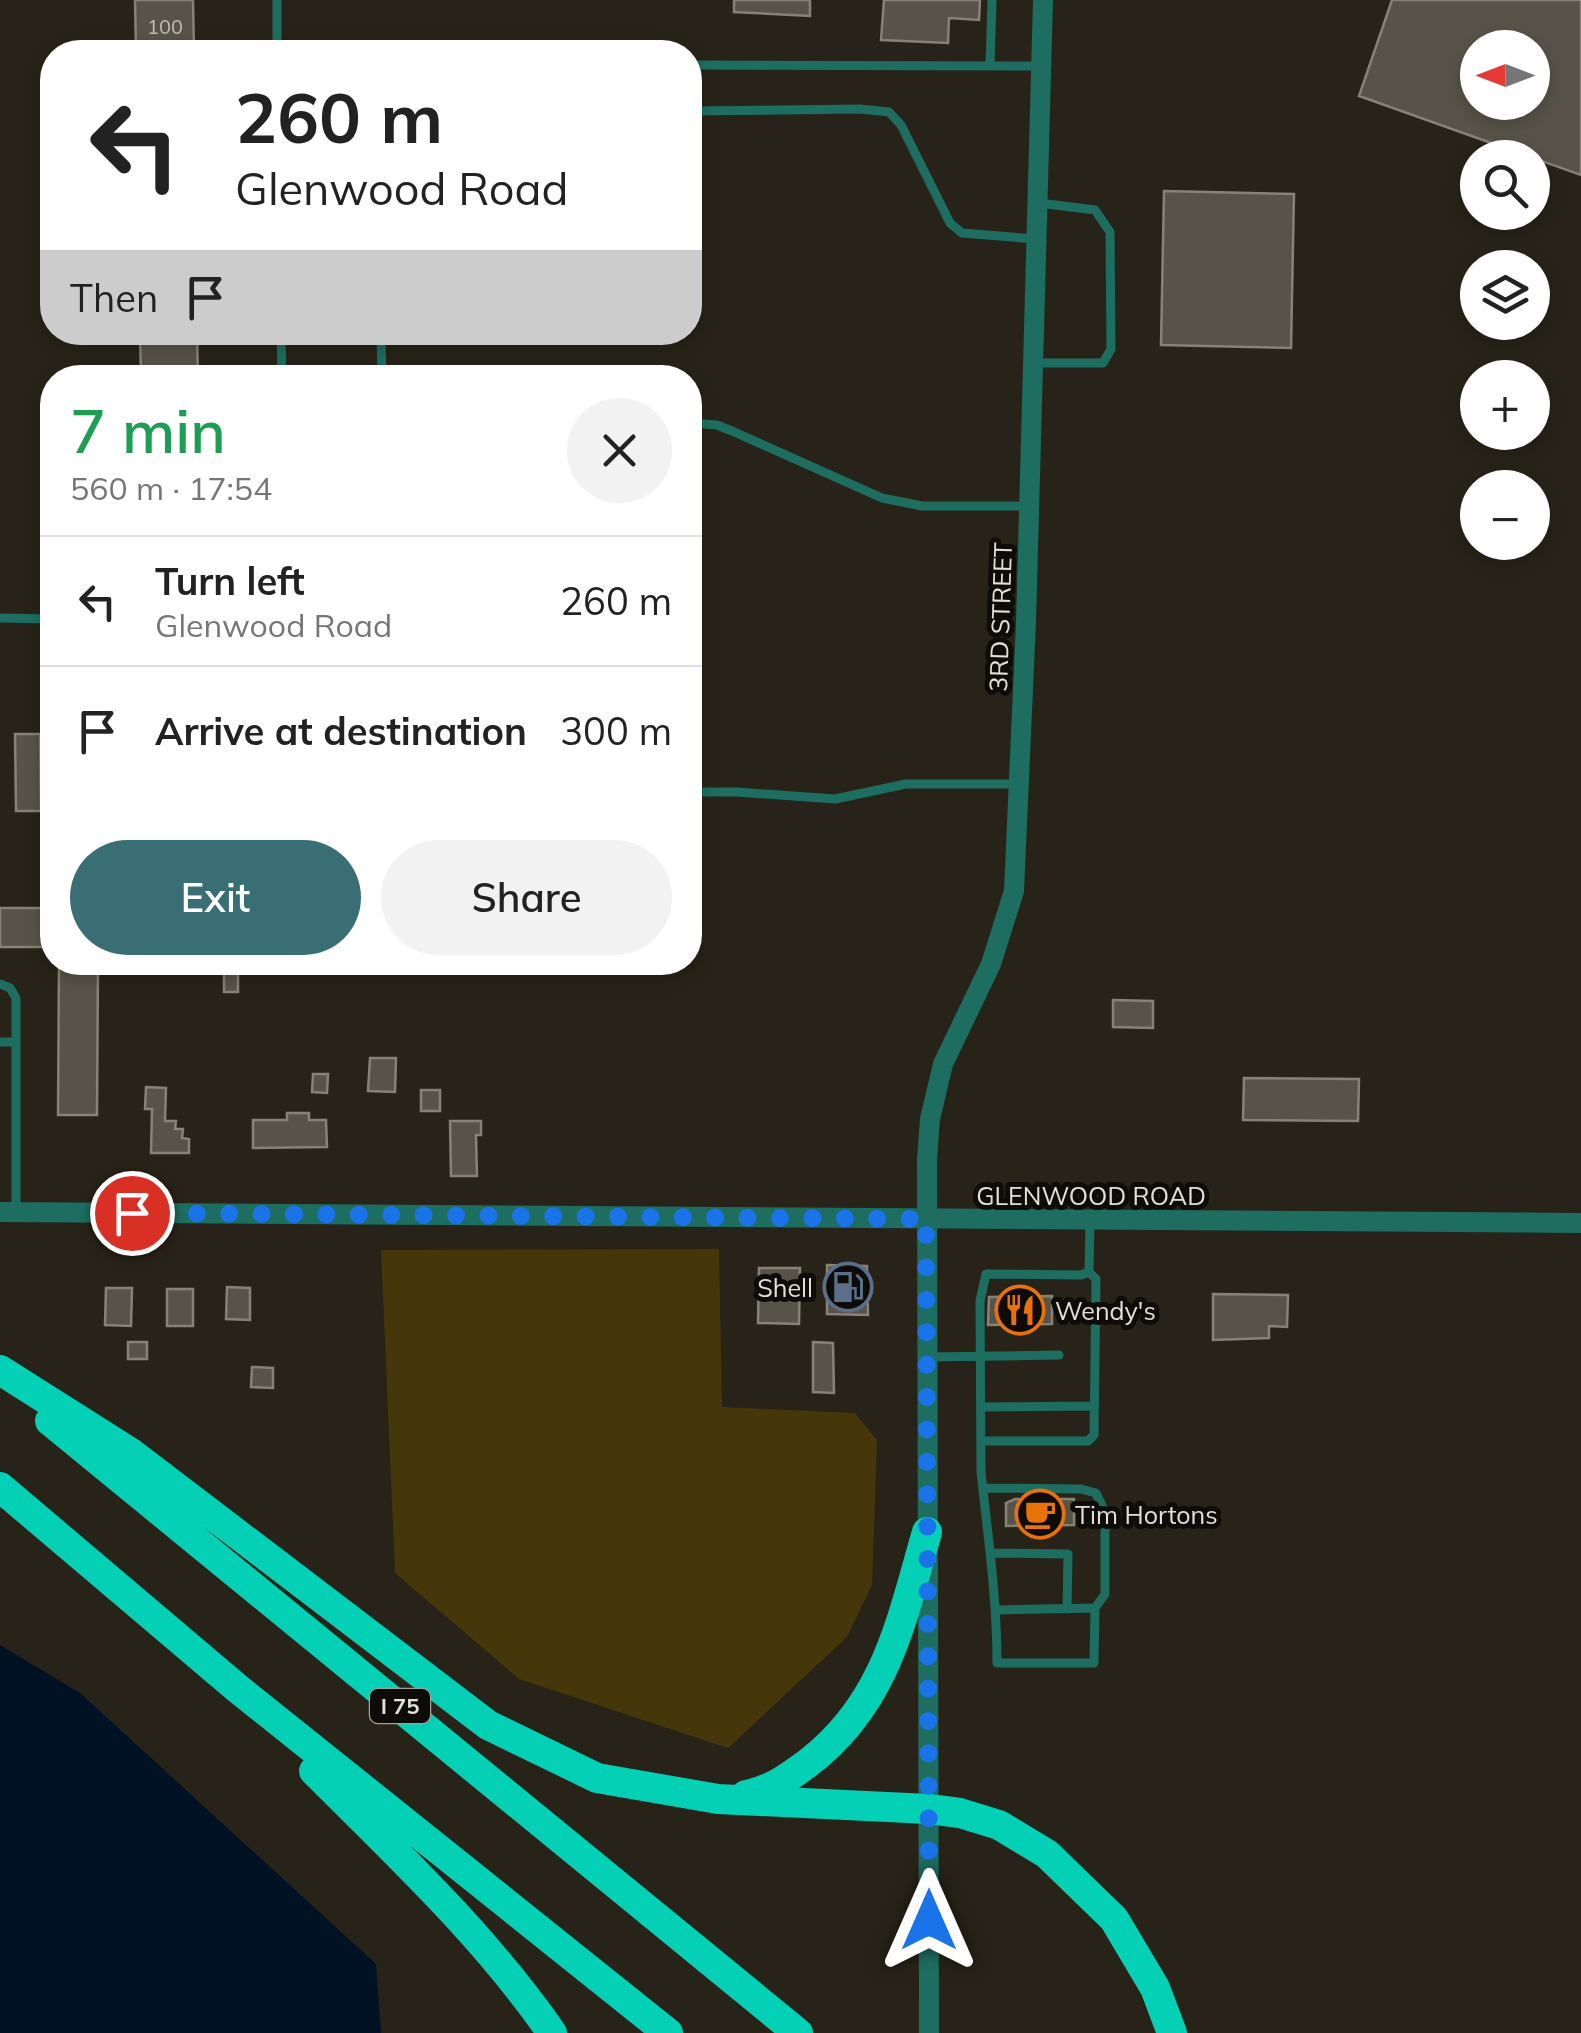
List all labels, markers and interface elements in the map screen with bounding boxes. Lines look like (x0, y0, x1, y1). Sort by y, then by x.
house number: 100 (147, 14, 183, 39)
north arrow (1460, 30, 1550, 120)
map controls (1460, 30, 1550, 560)
text: 260 m (235, 73, 443, 161)
icon: left (70, 80, 200, 210)
button: search (1460, 140, 1550, 230)
text: Glenwood Road (235, 160, 568, 216)
button: layers (1460, 250, 1550, 340)
icon: arrive (178, 270, 233, 325)
text: Then (70, 274, 158, 322)
button: + (1460, 360, 1550, 450)
text: 7 min (70, 393, 226, 468)
button: close (567, 398, 672, 503)
text: 560 m · 17:54 (70, 468, 272, 508)
button: − (1460, 470, 1550, 560)
street label: 3RD STREET (982, 542, 1018, 692)
text: Turn left (155, 557, 305, 605)
icon: left (70, 574, 125, 629)
text: 260 m (560, 577, 672, 625)
text: Glenwood Road (155, 605, 392, 645)
icon: arrive (70, 704, 125, 759)
text: Arrive at destination (155, 707, 527, 755)
text: 300 m (560, 707, 672, 755)
button: Exit (70, 840, 361, 955)
button: Share (381, 840, 672, 955)
pin (90, 1171, 175, 1256)
street label: GLENWOOD ROAD (976, 1180, 1206, 1211)
icon: arrive (105, 1186, 160, 1241)
fuel station icon: Shell (822, 1261, 874, 1313)
place label: Shell (757, 1272, 813, 1303)
restaurant icon: Wendy's (994, 1284, 1046, 1336)
place label: Wendy's (1055, 1295, 1156, 1326)
cafe icon: Tim Hortons (1014, 1488, 1066, 1540)
place label: Tim Hortons (1075, 1499, 1218, 1530)
road number: I 75 (370, 1689, 430, 1723)
position arrow (877, 1868, 981, 1972)

